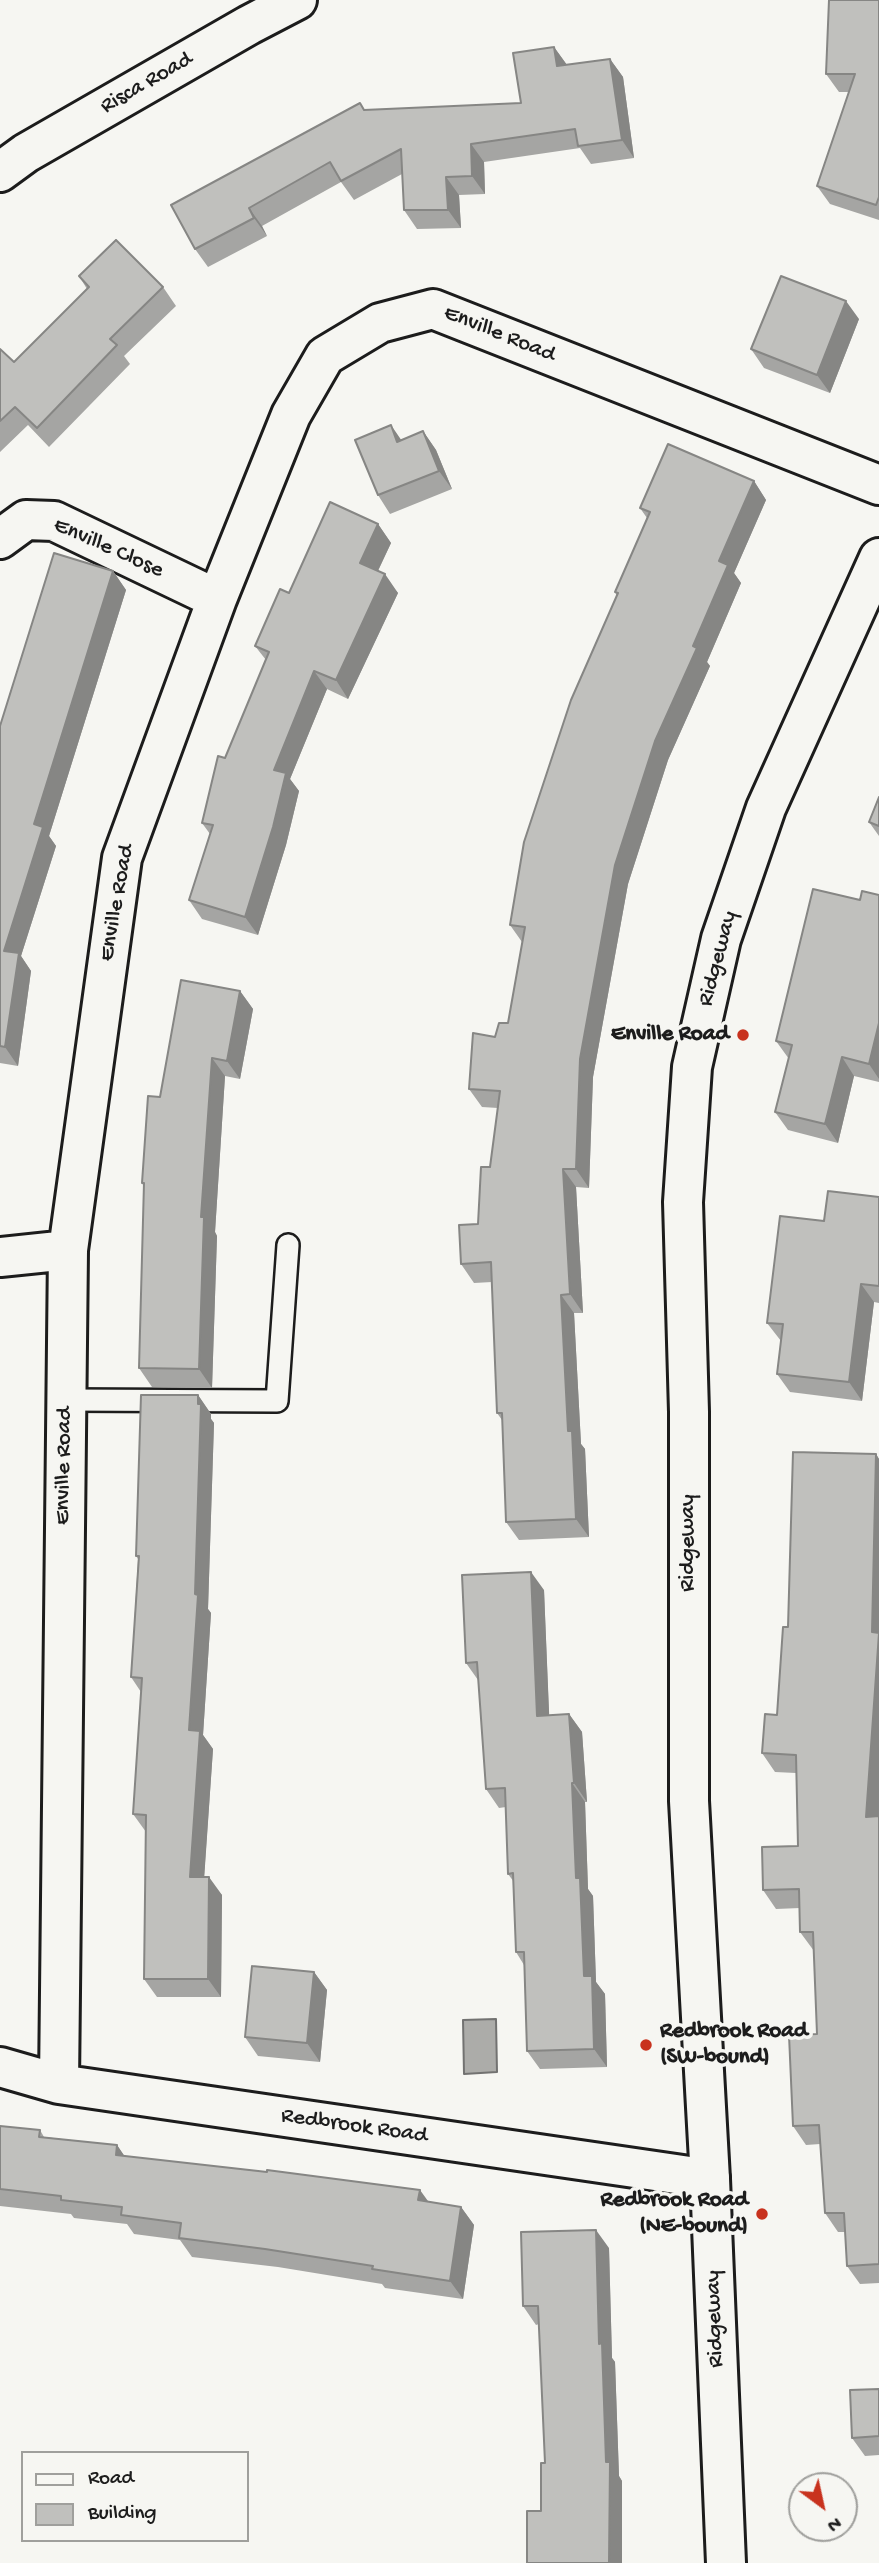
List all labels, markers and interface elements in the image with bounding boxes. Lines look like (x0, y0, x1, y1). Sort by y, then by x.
street label: Risca Road (96, 47, 198, 121)
street label: Enville Road (439, 300, 559, 370)
street label: Enville Close (49, 512, 167, 586)
street label: Enville Road (94, 842, 142, 964)
street label: Ridgeway (693, 908, 745, 1010)
place label: Enville Road (611, 1021, 729, 1049)
marker: Enville Road (735, 1027, 751, 1043)
street label: Enville Road (50, 1407, 80, 1525)
street label: Ridgeway (675, 1494, 703, 1592)
place label: Redbrook Road (SW-bound) (660, 2018, 807, 2072)
marker: Redbrook Road (SW-bound) (638, 2037, 654, 2053)
street label: Redbrook Road (279, 2103, 429, 2151)
place label: Redbrook Road (NE-bound) (601, 2187, 748, 2241)
marker: Redbrook Road (NE-bound) (754, 2206, 770, 2222)
street label: Ridgeway (701, 2270, 731, 2368)
legend (21, 2451, 248, 2542)
text: Road (88, 2467, 134, 2492)
north arrow (788, 2472, 858, 2542)
text: Building (88, 2502, 157, 2527)
text: N (822, 2510, 845, 2536)

